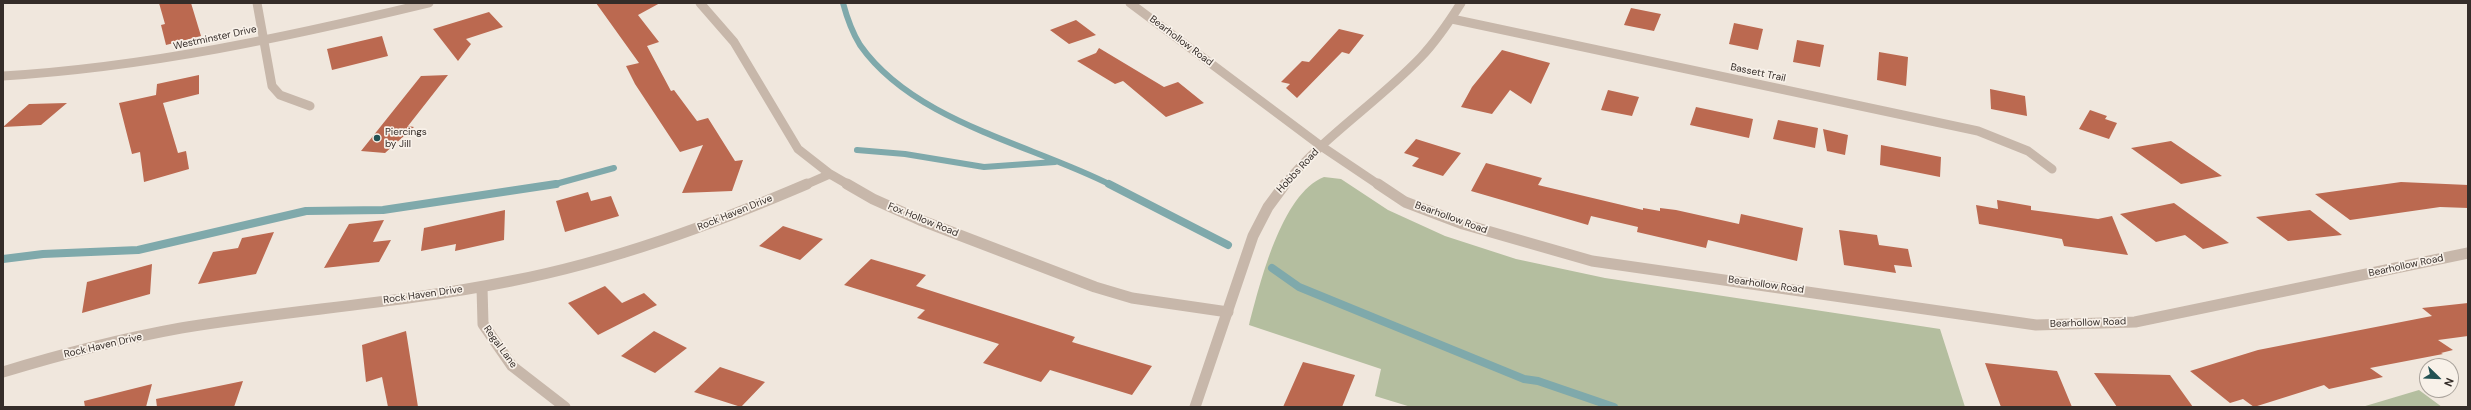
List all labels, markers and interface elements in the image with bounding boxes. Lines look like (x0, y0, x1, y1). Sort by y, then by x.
street label: Bearhollow Road (1147, 13, 1215, 69)
street label: Westminster Drive (172, 23, 258, 53)
street label: Bassett Trail (1729, 61, 1787, 85)
place label: Piercings by Jill (385, 126, 427, 150)
marker: Piercings by Jill (372, 133, 382, 143)
street label: Hobbs Road (1274, 146, 1322, 196)
street label: Rock Haven Drive (696, 192, 774, 234)
street label: Bearhollow Road (1413, 199, 1489, 237)
street label: Fox Hollow Road (886, 200, 960, 240)
street label: Bearhollow Road (2367, 252, 2445, 280)
street label: Bearhollow Road (1727, 274, 1805, 296)
street label: Rock Haven Drive (383, 284, 463, 306)
street label: Bearhollow Road (2050, 316, 2126, 330)
street label: Regal Lane (481, 324, 519, 370)
street label: Rock Haven Drive (63, 331, 143, 361)
north arrow (2419, 358, 2459, 398)
text: N (2441, 376, 2457, 389)

